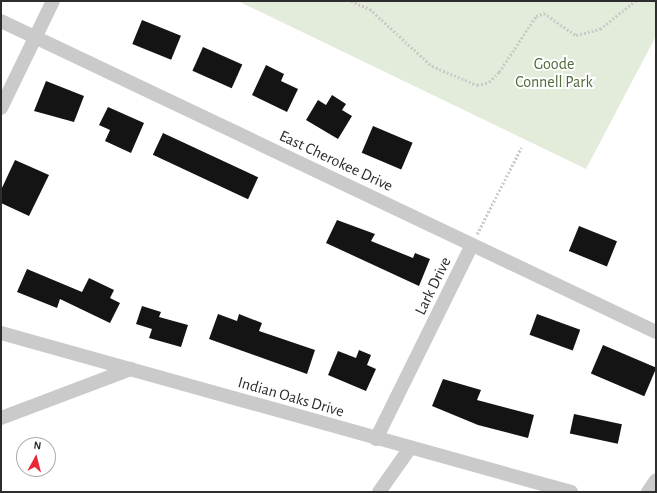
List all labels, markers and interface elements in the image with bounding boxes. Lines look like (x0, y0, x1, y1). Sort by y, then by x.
park label: Goode Connell Park (515, 54, 593, 92)
street label: East Cherokee Drive (276, 126, 396, 196)
street label: Lark Drive (411, 254, 455, 318)
street label: Indian Oaks Drive (236, 373, 346, 421)
north arrow (16, 437, 56, 477)
text: N (33, 440, 42, 452)

